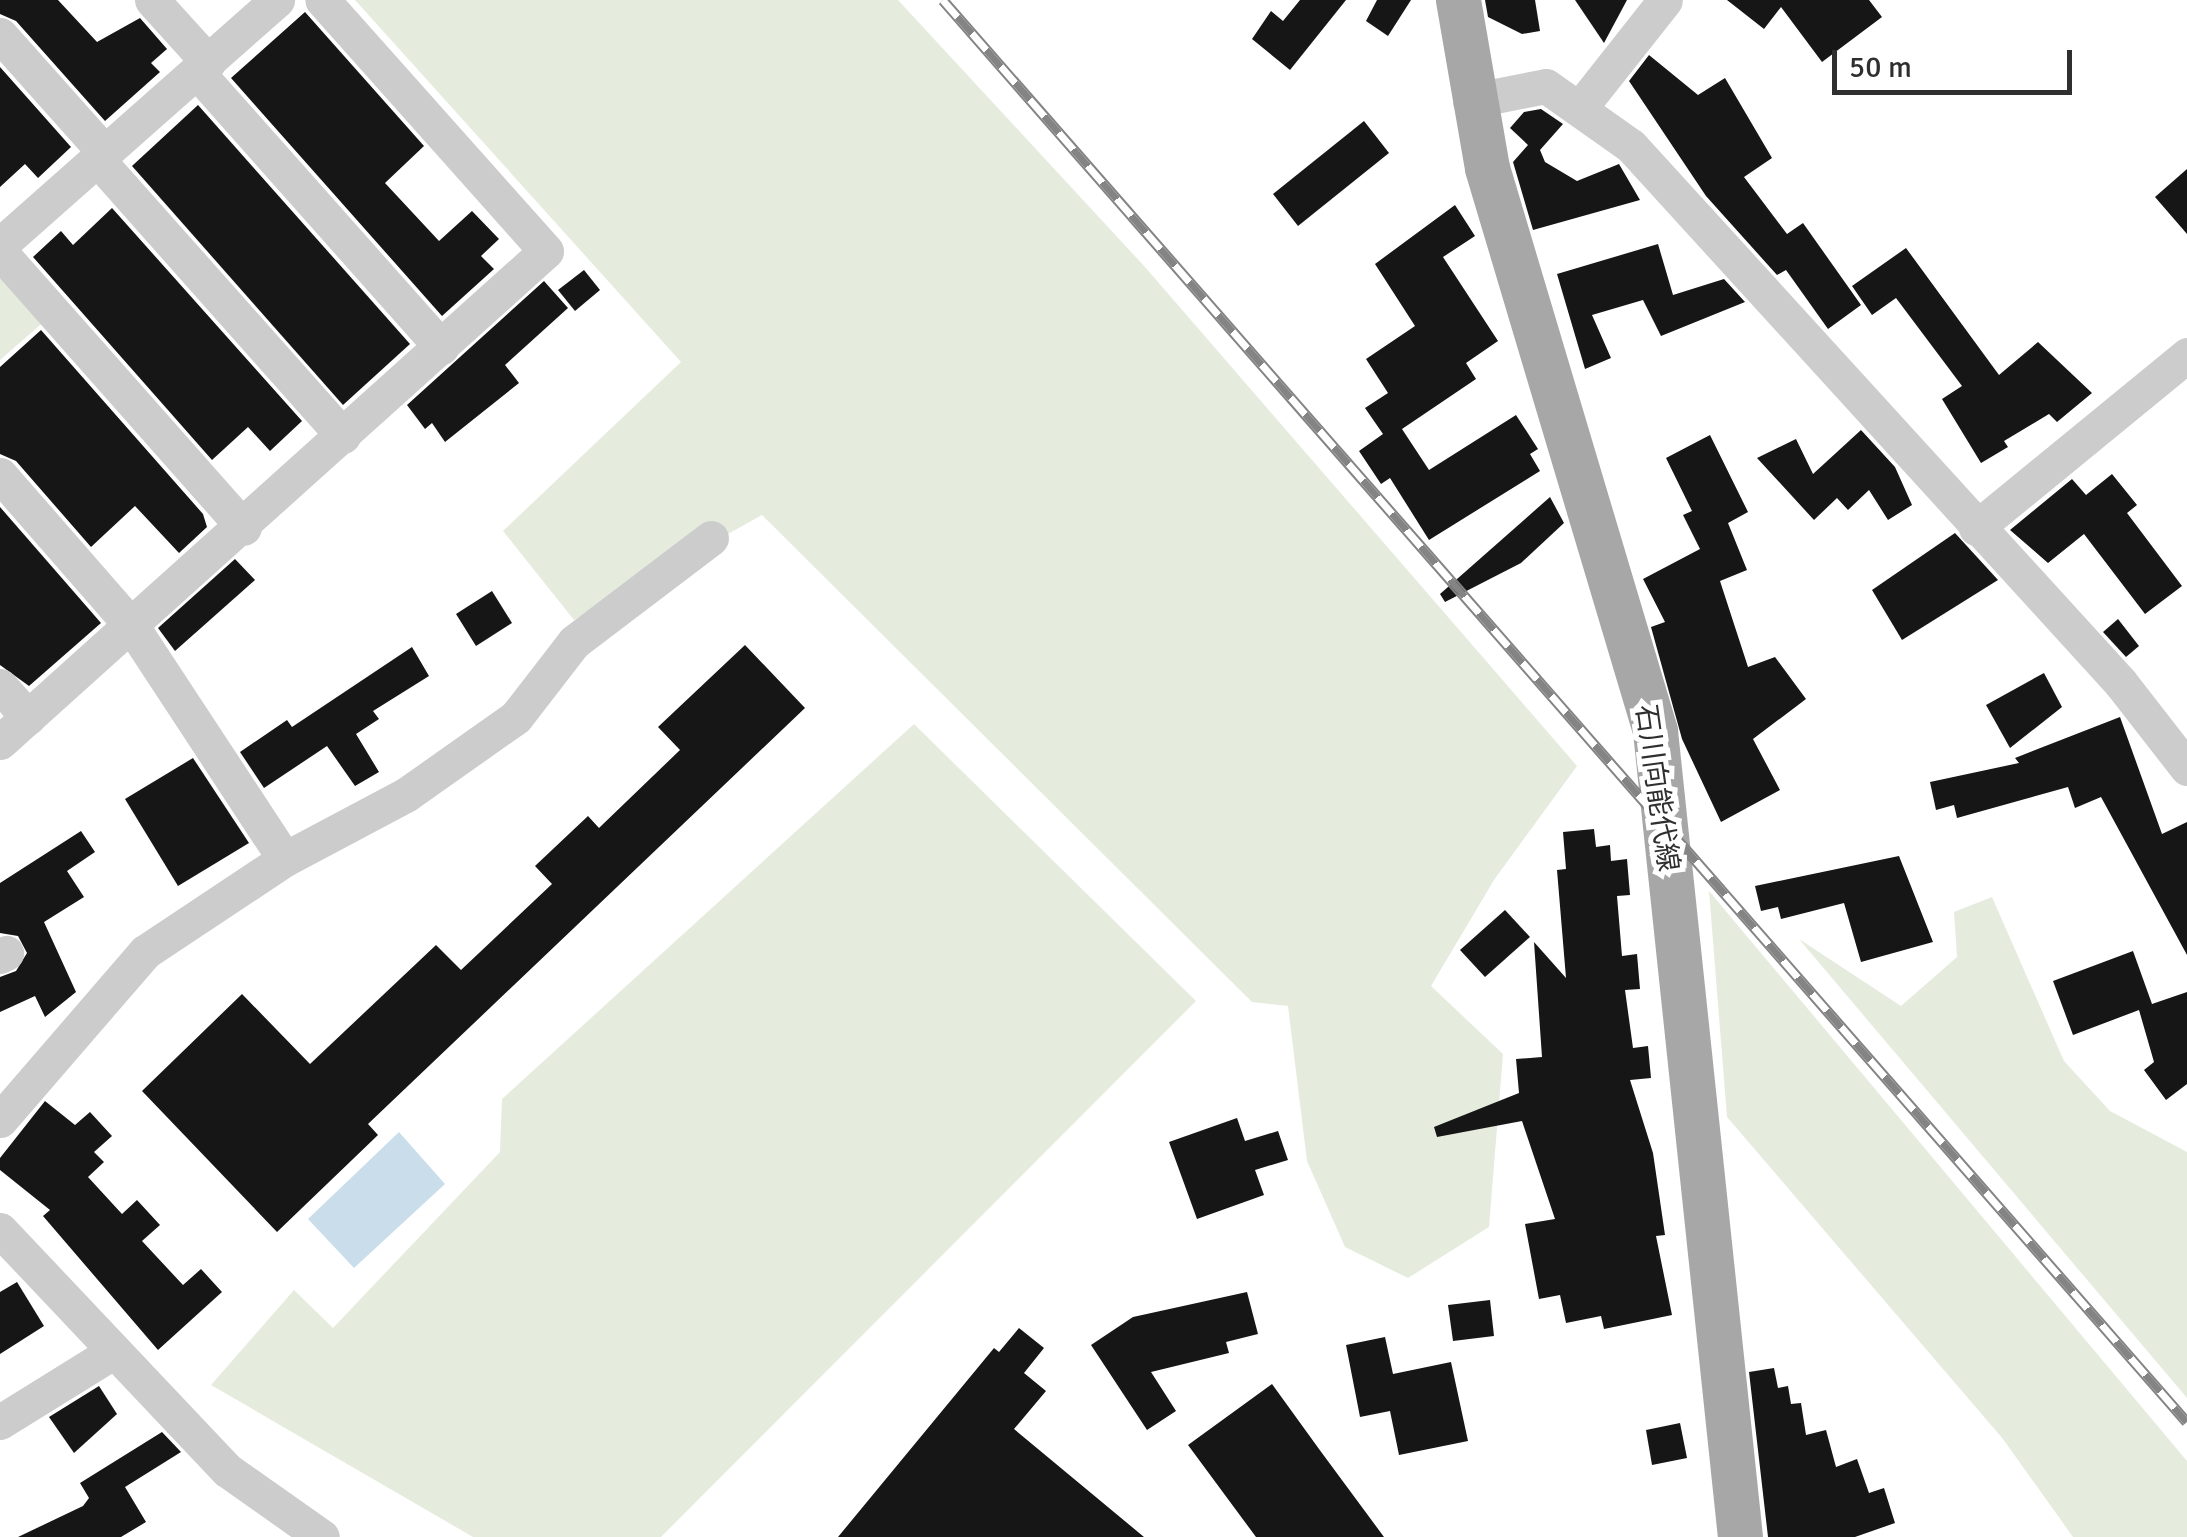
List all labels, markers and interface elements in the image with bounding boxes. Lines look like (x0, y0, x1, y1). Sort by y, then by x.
scale bar (1837, 30, 2077, 92)
text: 50 m (1849, 49, 1912, 86)
street label: 石川向能代線 (1629, 702, 1685, 874)

